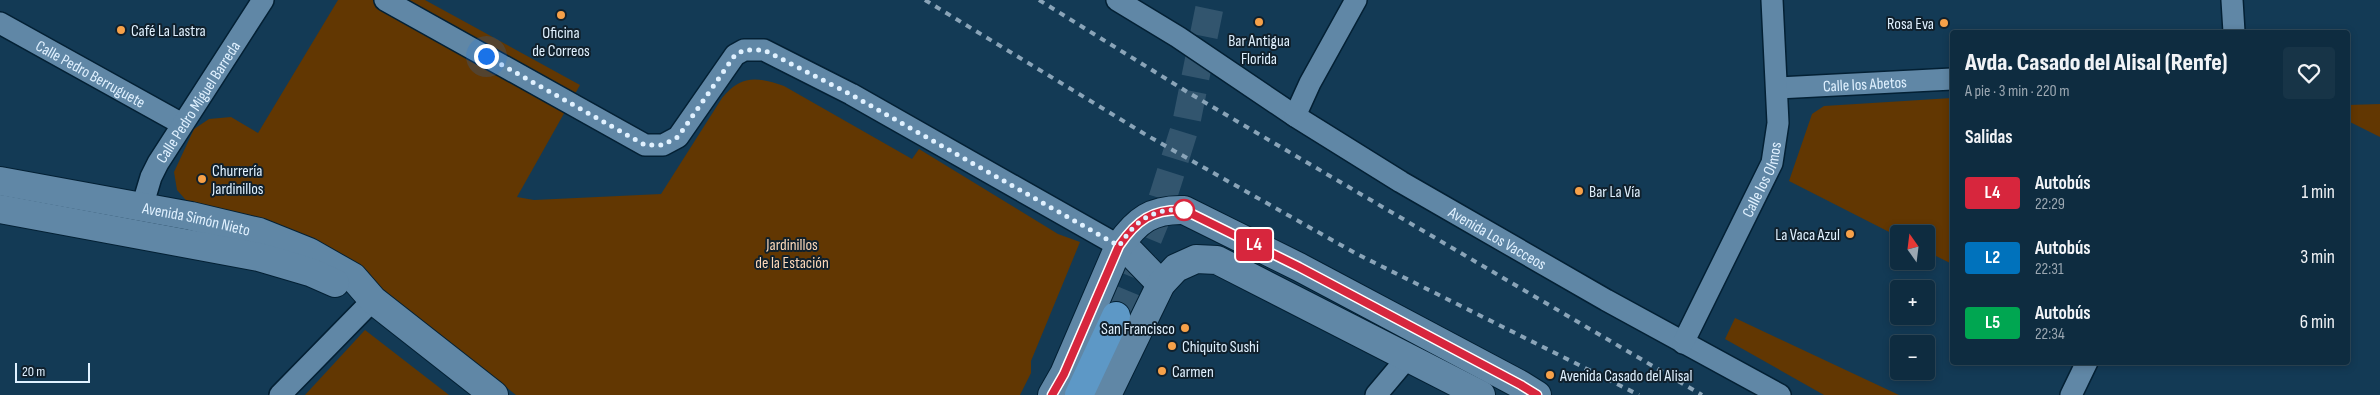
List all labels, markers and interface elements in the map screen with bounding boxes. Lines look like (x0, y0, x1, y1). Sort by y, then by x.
marker: Oficina de Correos (555, 9, 567, 21)
place label: Rosa Eva (1887, 15, 1934, 34)
marker: Bar Antigua Florida (1253, 16, 1265, 28)
marker: Rosa Eva (1938, 17, 1950, 29)
place label: Café La Lastra (131, 22, 206, 41)
marker: Café La Lastra (115, 24, 127, 36)
place label: Oficina de Correos (532, 24, 590, 61)
place label: Bar Antigua Florida (1228, 32, 1290, 69)
street label: Calle Pedro Berruguete (32, 37, 148, 113)
street label: Calle Pedro Miguel Barreda (153, 38, 245, 167)
your location (474, 44, 499, 69)
button: heart (2283, 47, 2335, 99)
text: Avda. Casado del Alisal (Renfe) (1965, 48, 2228, 77)
street label: Calle los Abetos (1823, 73, 1908, 97)
text: A pie · 3 min · 220 m (1965, 82, 2069, 101)
text: Salidas (1965, 126, 2013, 149)
street label: Calle los Olmos (1739, 141, 1786, 221)
place label: Churrería Jardinillos (211, 162, 264, 199)
text: Autobús (2035, 172, 2091, 195)
marker: Churrería Jardinillos (196, 173, 208, 185)
text: 1 min (2301, 181, 2335, 204)
text: L4 (1985, 182, 2000, 203)
place label: Bar La Vía (1589, 183, 1640, 202)
marker: Bar La Vía (1573, 185, 1585, 197)
text: 22:29 (2035, 195, 2065, 214)
street label: Avenida Simón Nieto (140, 199, 252, 241)
unlabelled marker (1173, 199, 1195, 221)
street label: Avenida Los Vacceos (1444, 203, 1549, 275)
north arrow (1890, 225, 1935, 270)
map controls (1890, 225, 1935, 380)
place label: La Vaca Azul (1775, 226, 1840, 245)
marker: La Vaca Azul (1844, 228, 1856, 240)
line badge: L4 (1232, 229, 1276, 261)
text: L4 (1246, 234, 1262, 255)
park label: Jardinillos de la Estación (755, 236, 829, 273)
text: Autobús (2035, 237, 2091, 260)
text: 3 min (2300, 246, 2335, 269)
text: L2 (1985, 247, 2000, 268)
text: 22:31 (2035, 260, 2064, 279)
button: + (1890, 280, 1935, 325)
text: Autobús (2035, 302, 2091, 325)
text: 6 min (2300, 311, 2335, 334)
text: L5 (1985, 312, 2000, 333)
place label: San Francisco (1101, 320, 1175, 339)
marker: San Francisco (1179, 322, 1191, 334)
text: 22:34 (2035, 325, 2065, 344)
button: − (1890, 335, 1935, 380)
place label: Chiquito Sushi (1182, 338, 1259, 357)
marker: Chiquito Sushi (1166, 340, 1178, 352)
scale bar (15, 360, 90, 383)
text: 20 m (22, 363, 45, 380)
place label: Carmen (1172, 363, 1214, 382)
marker: Carmen (1156, 365, 1168, 377)
place label: Avenida Casado del Alisal (1559, 367, 1693, 386)
marker: Avenida Casado del Alisal (1544, 369, 1556, 381)

